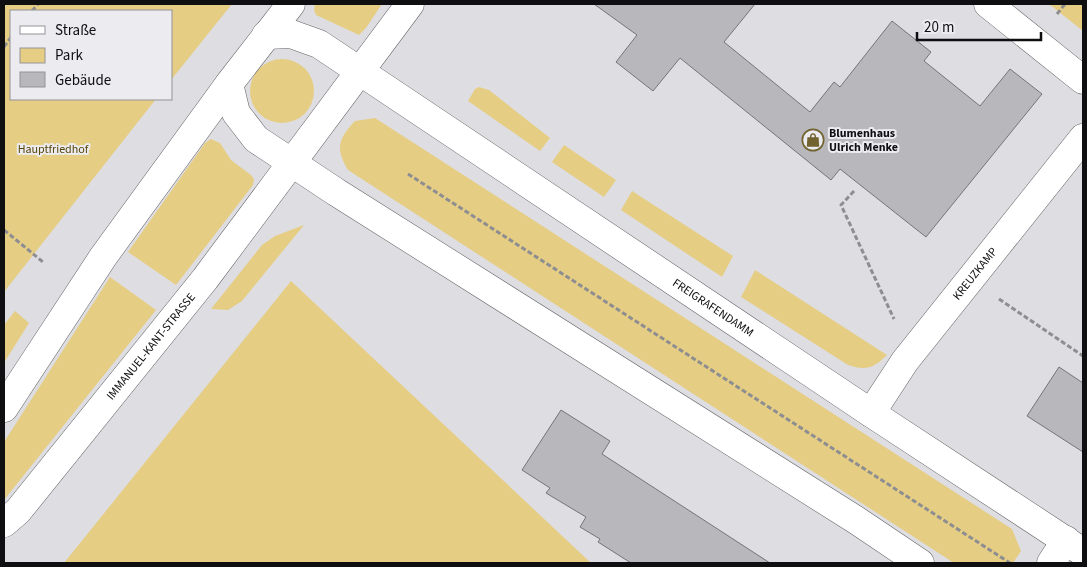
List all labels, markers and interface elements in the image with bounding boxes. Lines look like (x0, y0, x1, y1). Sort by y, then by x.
legend (10, 10, 172, 100)
scale bar (917, 10, 1041, 42)
text: 20 m (924, 17, 954, 38)
text: Straße (55, 20, 96, 41)
text: Park (55, 45, 84, 66)
text: Gebäude (55, 70, 111, 91)
place label: Blumenhaus Ulrich Menke (829, 125, 898, 156)
shop icon: Blumenhaus Ulrich Menke (801, 128, 825, 152)
park label: Hauptfriedhof (18, 141, 89, 158)
street label: KREUZKAMP (949, 244, 1002, 304)
street label: FREIGRAFENDAMM (669, 275, 757, 341)
street label: IMMANUEL-KANT-STRASSE (103, 289, 200, 404)

